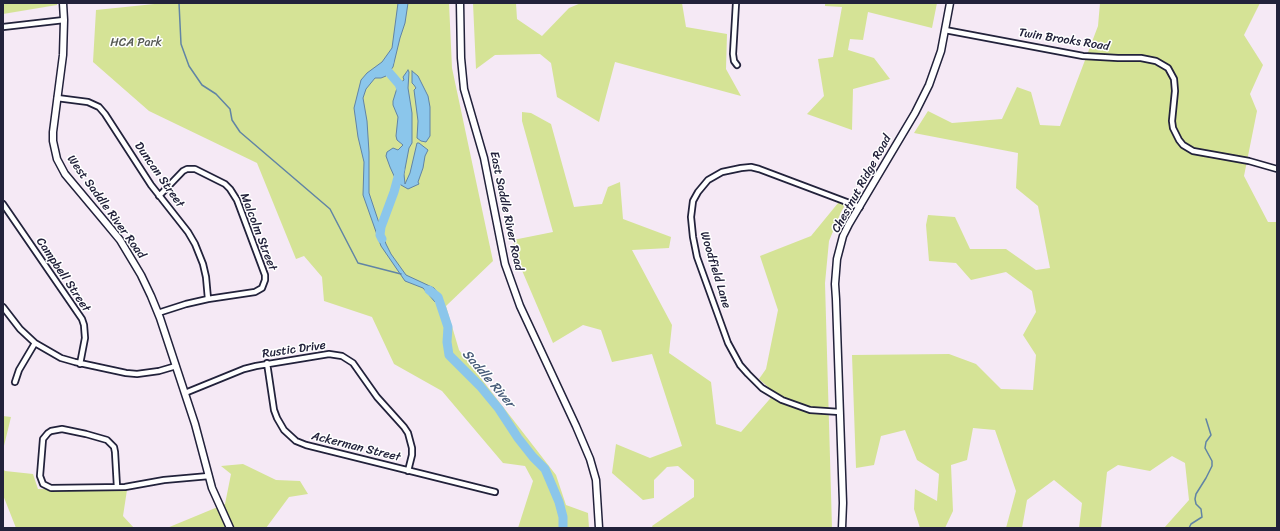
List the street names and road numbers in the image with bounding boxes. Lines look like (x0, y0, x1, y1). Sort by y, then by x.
street label: Twin Brooks Road (1018, 26, 1110, 54)
street label: Chestnut Ridge Road (829, 133, 895, 235)
street label: Duncan Street (131, 139, 187, 211)
street label: East Saddle River Road (486, 150, 526, 272)
street label: West Saddle River Road (64, 152, 148, 262)
street label: Malcolm Street (237, 191, 279, 273)
street label: Woodfield Lane (696, 230, 734, 310)
street label: Campbell Street (33, 235, 93, 315)
street label: Rustic Drive (261, 338, 327, 362)
street label: Ackerman Street (310, 429, 402, 465)

